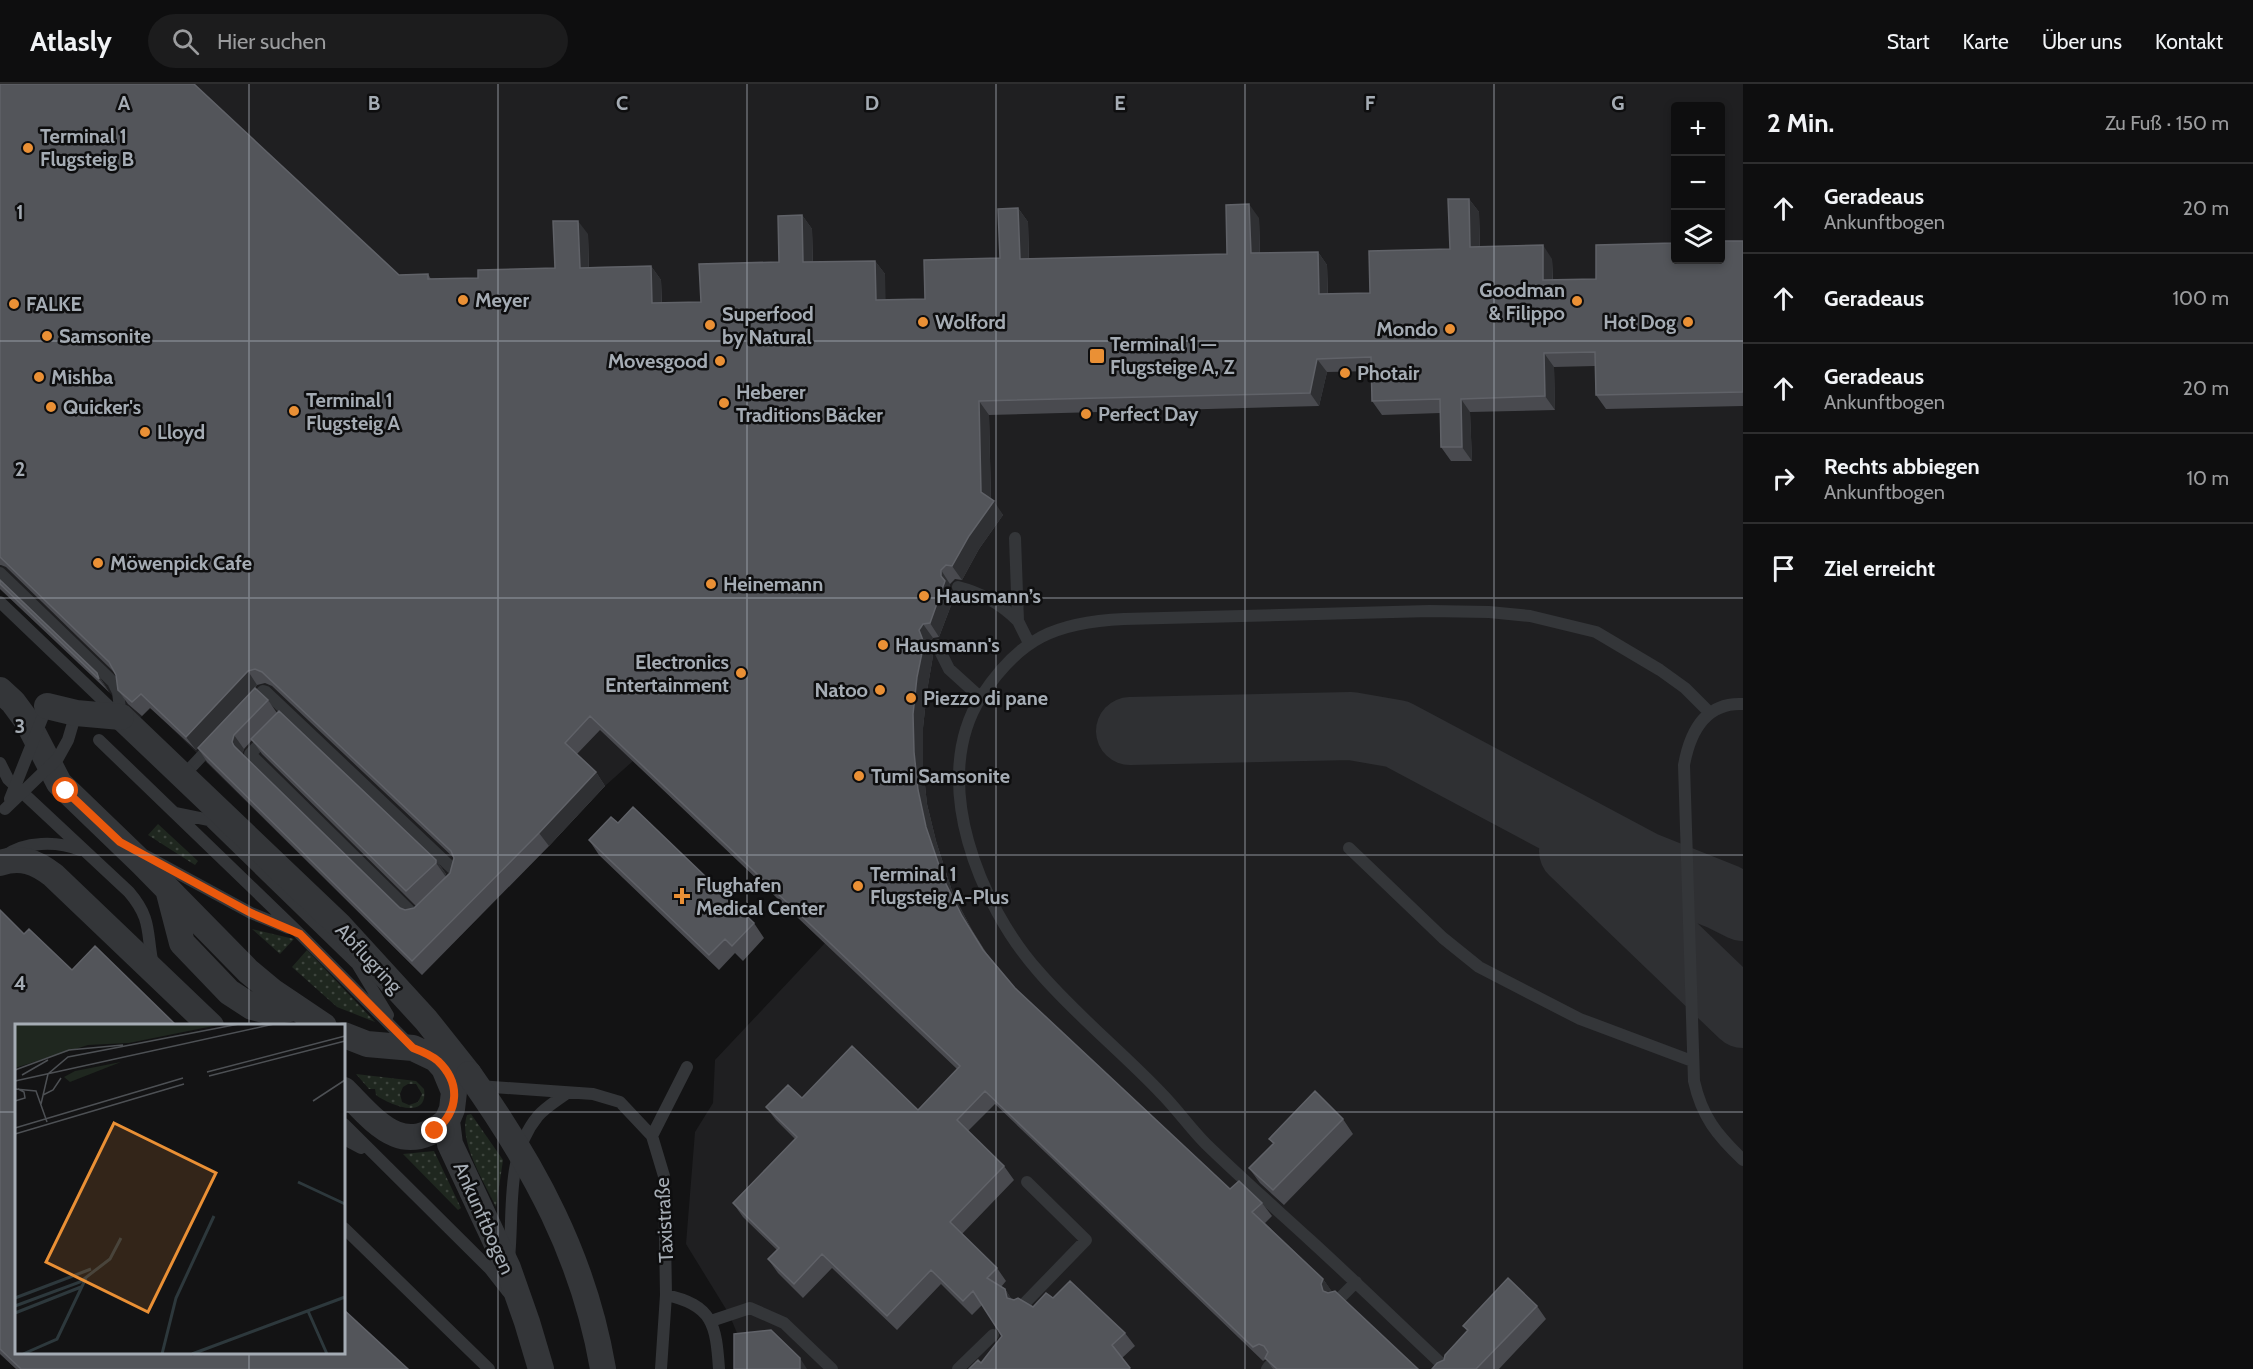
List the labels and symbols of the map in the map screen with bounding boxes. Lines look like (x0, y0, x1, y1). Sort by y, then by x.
text: A (118, 91, 131, 115)
text: B (368, 91, 380, 115)
text: C (616, 91, 628, 115)
text: D (865, 91, 879, 115)
text: E (1114, 91, 1126, 115)
text: F (1365, 91, 1376, 115)
text: G (1611, 91, 1625, 115)
place label: Terminal 1 Flugsteig B (40, 124, 134, 171)
marker: Terminal 1 Flugsteig B (21, 141, 35, 155)
text: 1 (16, 200, 24, 224)
place label: Goodman & Filippo (1479, 278, 1565, 325)
place label: Meyer (475, 288, 529, 312)
place label: FALKE (26, 292, 82, 316)
marker: Meyer (456, 293, 470, 307)
marker: Goodman & Filippo (1570, 294, 1584, 308)
marker: FALKE (7, 297, 21, 311)
place label: Superfood by Natural (722, 302, 814, 349)
place label: Wolford (935, 310, 1006, 334)
place label: Hot Dog (1603, 310, 1676, 334)
marker: Wolford (916, 315, 930, 329)
marker: Hot Dog (1681, 315, 1695, 329)
place label: Mondo (1376, 317, 1438, 341)
marker: Superfood by Natural (703, 318, 717, 332)
marker: Mondo (1443, 322, 1457, 336)
place label: Samsonite (59, 324, 151, 348)
marker: Samsonite (40, 329, 54, 343)
place label: Terminal 1 — Flugsteige A, Z (1110, 332, 1234, 379)
marker: Terminal 1 — Flugsteige A, Z (1088, 347, 1106, 365)
place label: Movesgood (608, 349, 708, 373)
marker: Movesgood (713, 354, 727, 368)
place label: Photair (1357, 361, 1420, 385)
place label: Mishba (51, 365, 113, 389)
marker: Photair (1338, 366, 1352, 380)
marker: Mishba (32, 370, 46, 384)
place label: Heberer Traditions Bäcker (736, 380, 883, 427)
place label: Terminal 1 Flugsteig A (306, 388, 401, 435)
place label: Quicker's (63, 395, 141, 419)
marker: Heberer Traditions Bäcker (717, 396, 731, 410)
marker: Quicker's (44, 400, 58, 414)
place label: Perfect Day (1098, 402, 1199, 426)
marker: Terminal 1 Flugsteig A (287, 404, 301, 418)
marker: Perfect Day (1079, 407, 1093, 421)
place label: Lloyd (157, 420, 205, 444)
marker: Lloyd (138, 425, 152, 439)
text: 2 (15, 457, 25, 481)
place label: Möwenpick Cafe (110, 551, 252, 575)
marker: Möwenpick Cafe (91, 556, 105, 570)
place label: Heinemann (723, 572, 823, 596)
marker: Heinemann (704, 577, 718, 591)
place label: Hausmann’s (936, 584, 1041, 608)
marker: Hausmann’s (917, 589, 931, 603)
place label: Hausmann's (895, 633, 1000, 657)
marker: Hausmann's (876, 638, 890, 652)
place label: Electronics Entertainment (605, 650, 729, 697)
marker: Electronics Entertainment (734, 666, 748, 680)
place label: Natoo (815, 678, 868, 702)
marker: Natoo (873, 683, 887, 697)
place label: Piezzo di pane (923, 686, 1048, 710)
marker: Piezzo di pane (904, 691, 918, 705)
text: 3 (15, 714, 25, 738)
place label: Tumi Samsonite (871, 764, 1010, 788)
marker: Tumi Samsonite (852, 769, 866, 783)
route start (52, 777, 78, 803)
place label: Terminal 1 Flugsteig A-Plus (870, 862, 1009, 909)
place label: Flughafen Medical Center (696, 873, 825, 920)
marker: Terminal 1 Flugsteig A-Plus (851, 879, 865, 893)
marker: Flughafen Medical Center (673, 887, 691, 905)
street label: Abflugring (331, 918, 408, 999)
text: 4 (14, 971, 26, 995)
inset map (15, 1024, 345, 1354)
route end (421, 1117, 447, 1143)
street label: Ankunftbogen (448, 1158, 520, 1278)
street label: Taxistraße (650, 1177, 678, 1263)

